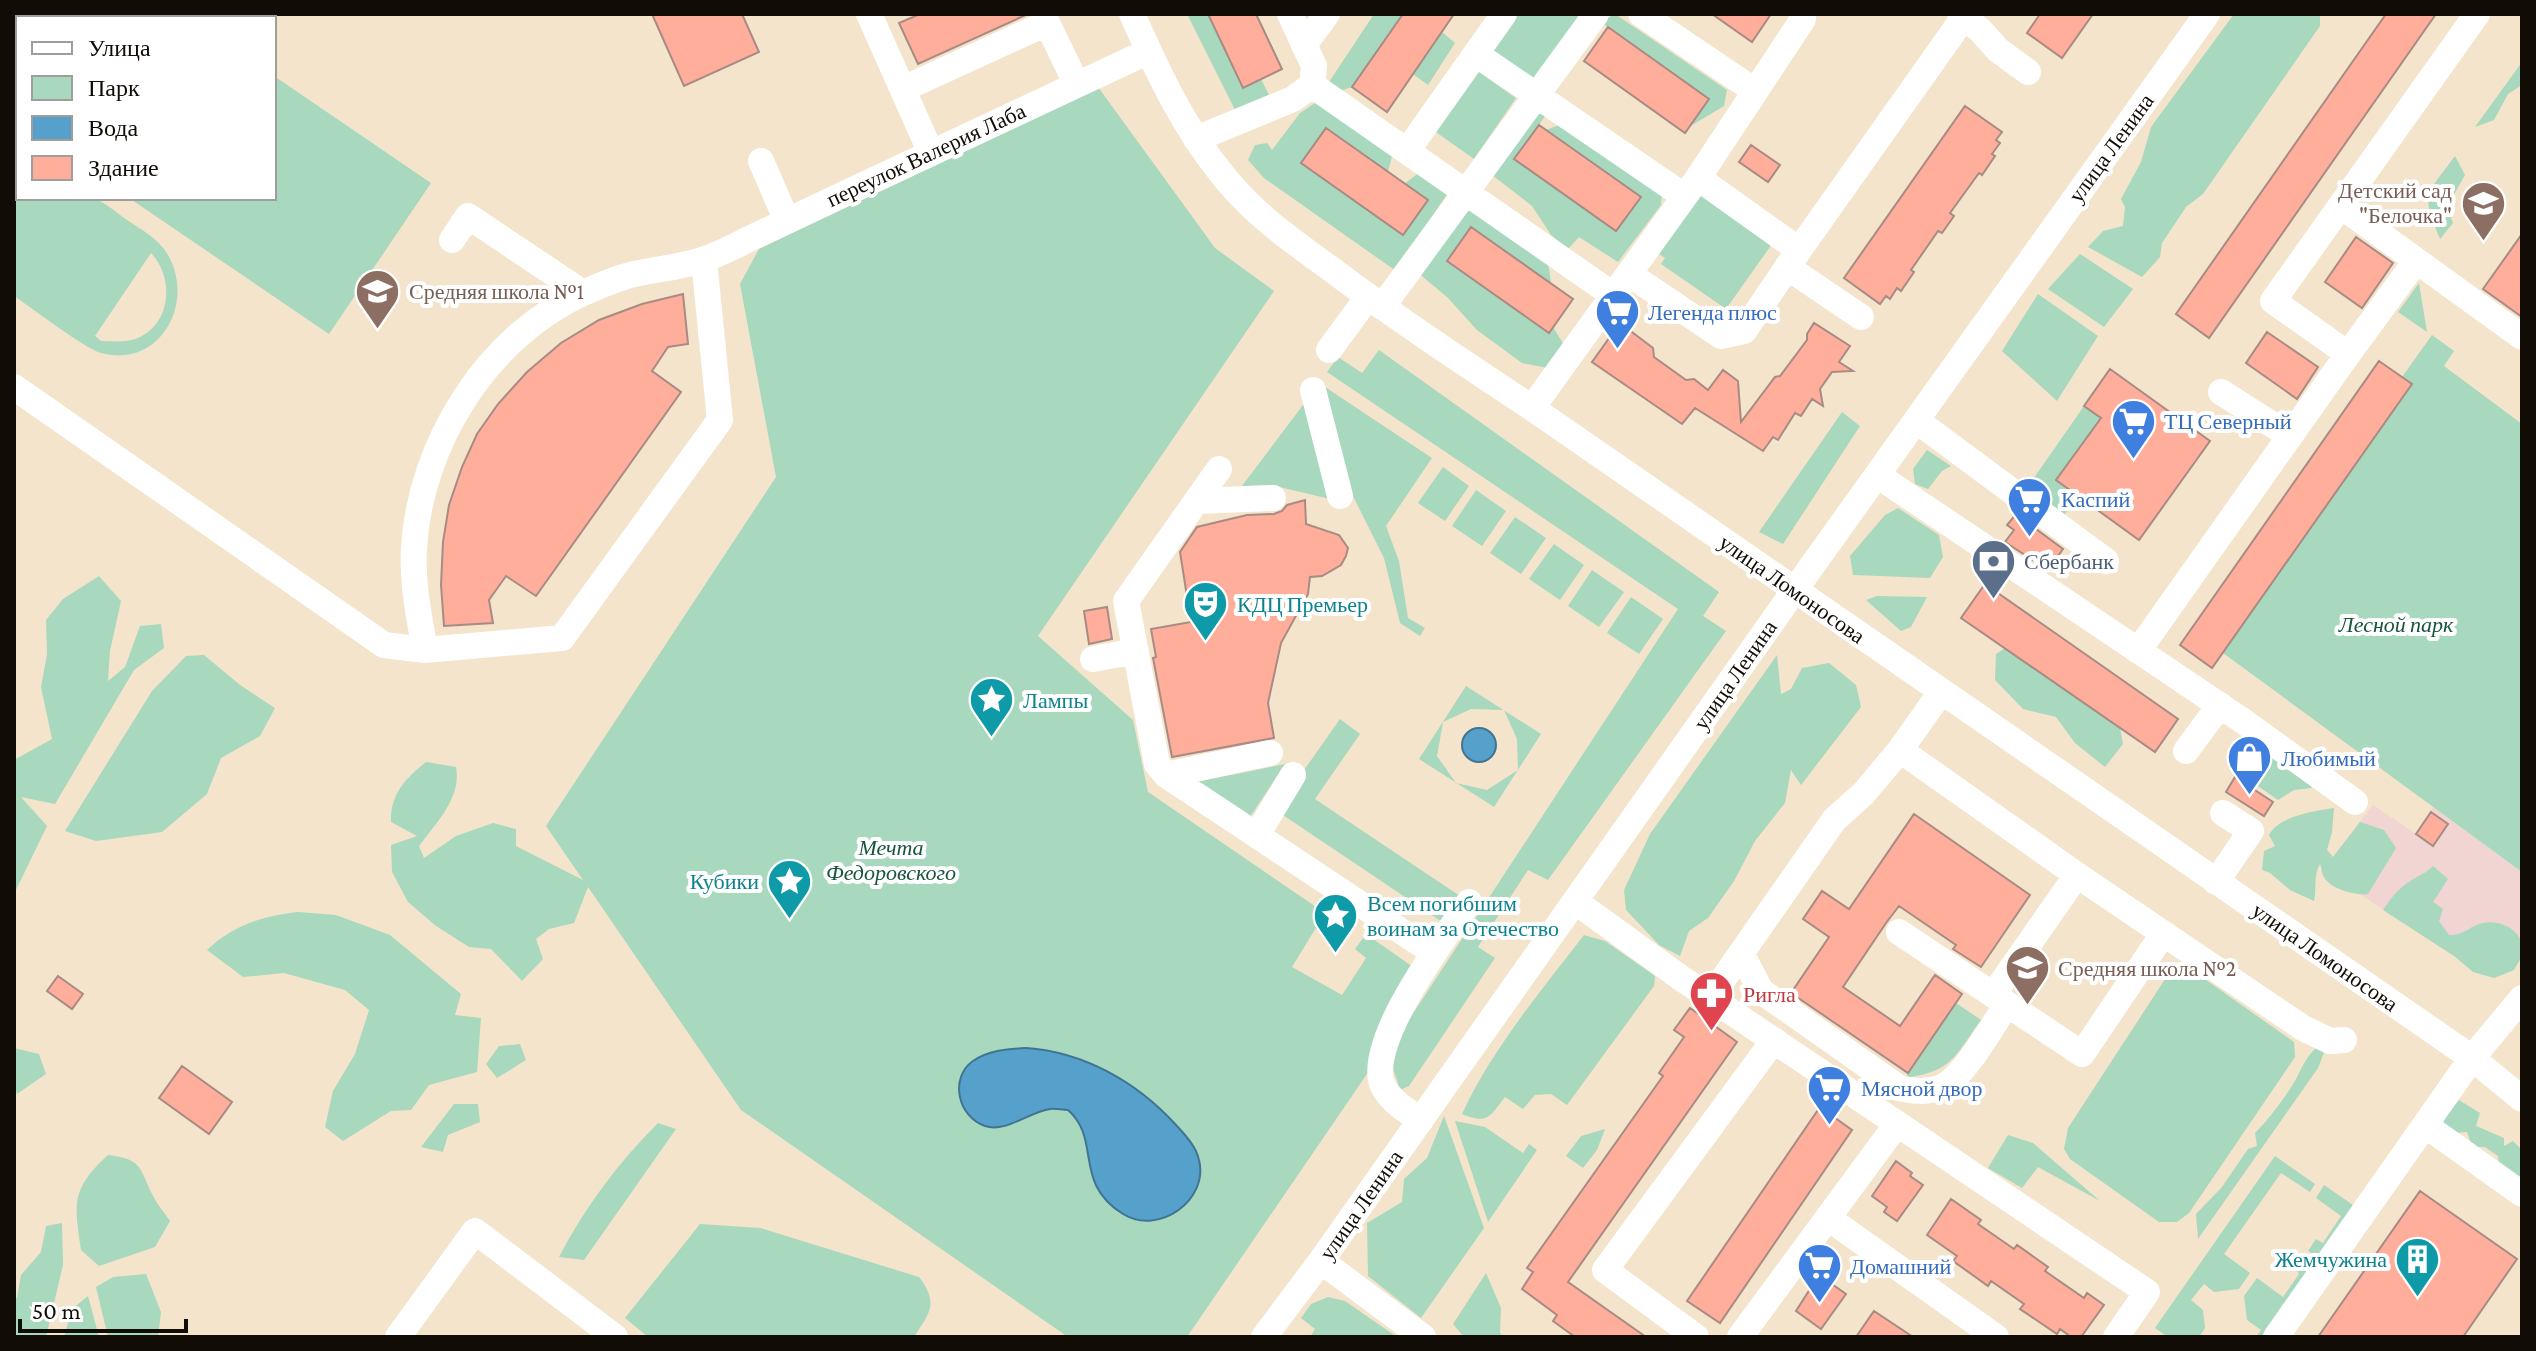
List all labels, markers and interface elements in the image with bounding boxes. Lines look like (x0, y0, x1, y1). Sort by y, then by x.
legend (16, 16, 276, 200)
text: Улица (88, 34, 151, 61)
text: Парк (88, 74, 140, 101)
street label: улица Ленина (2063, 89, 2159, 207)
street label: переулок Валерия Лаба (823, 98, 1030, 212)
text: Вода (88, 114, 139, 141)
text: Здание (88, 154, 159, 181)
place label: Детский сад "Белочка" (2338, 178, 2452, 228)
school or university icon: Детский сад "Белочка" (2459, 179, 2507, 242)
school or university icon: Средняя школа №1 (354, 267, 402, 330)
place label: Средняя школа №1 (409, 279, 584, 304)
supermarket icon: Легенда плюс (1593, 288, 1641, 351)
place label: Легенда плюс (1648, 300, 1777, 325)
supermarket icon: ТЦ Северный (2109, 397, 2157, 460)
place label: ТЦ Северный (2164, 409, 2292, 434)
supermarket icon: Каспий (2006, 475, 2054, 538)
place label: Каспий (2061, 487, 2130, 512)
street label: улица Ломоносова (1714, 529, 1870, 649)
bank icon: Сбербанк (1969, 537, 2017, 600)
place label: Сбербанк (2024, 549, 2114, 574)
theatre icon: КДЦ Премьер (1182, 580, 1230, 643)
place label: КДЦ Премьер (1237, 592, 1368, 617)
park label: Лесной парк (2338, 612, 2454, 637)
street label: улица Ленина (1688, 615, 1782, 735)
place icon: Лампы (968, 676, 1016, 739)
place label: Лампы (1023, 688, 1088, 713)
shop icon: Любимый (2226, 734, 2274, 797)
place label: Любимый (2281, 746, 2376, 771)
park label: Мечта Федоровского (826, 835, 956, 885)
place icon: Кубики (766, 857, 814, 920)
place label: Кубики (690, 869, 759, 894)
place label: Всем погибшим воинам за Отечество (1367, 891, 1559, 941)
place icon: Всем погибшим воинам за Отечество (1312, 892, 1360, 955)
street label: улица Ломоносова (2247, 897, 2403, 1017)
school or university icon: Средняя школа №2 (2003, 944, 2051, 1007)
place label: Средняя школа №2 (2058, 956, 2236, 981)
pharmacy icon: Ригла (1688, 970, 1736, 1033)
place label: Ригла (1743, 982, 1796, 1007)
supermarket icon: Мясной двор (1806, 1064, 1854, 1127)
place label: Мясной двор (1861, 1076, 1983, 1101)
street label: улица Ленина (1314, 1145, 1408, 1265)
building icon: Жемчужина (2394, 1235, 2442, 1298)
supermarket icon: Домашний (1795, 1242, 1843, 1305)
place label: Жемчужина (2274, 1247, 2387, 1272)
place label: Домашний (1850, 1254, 1952, 1279)
scale bar (20, 1283, 186, 1333)
text: 50 m (32, 1297, 81, 1324)

